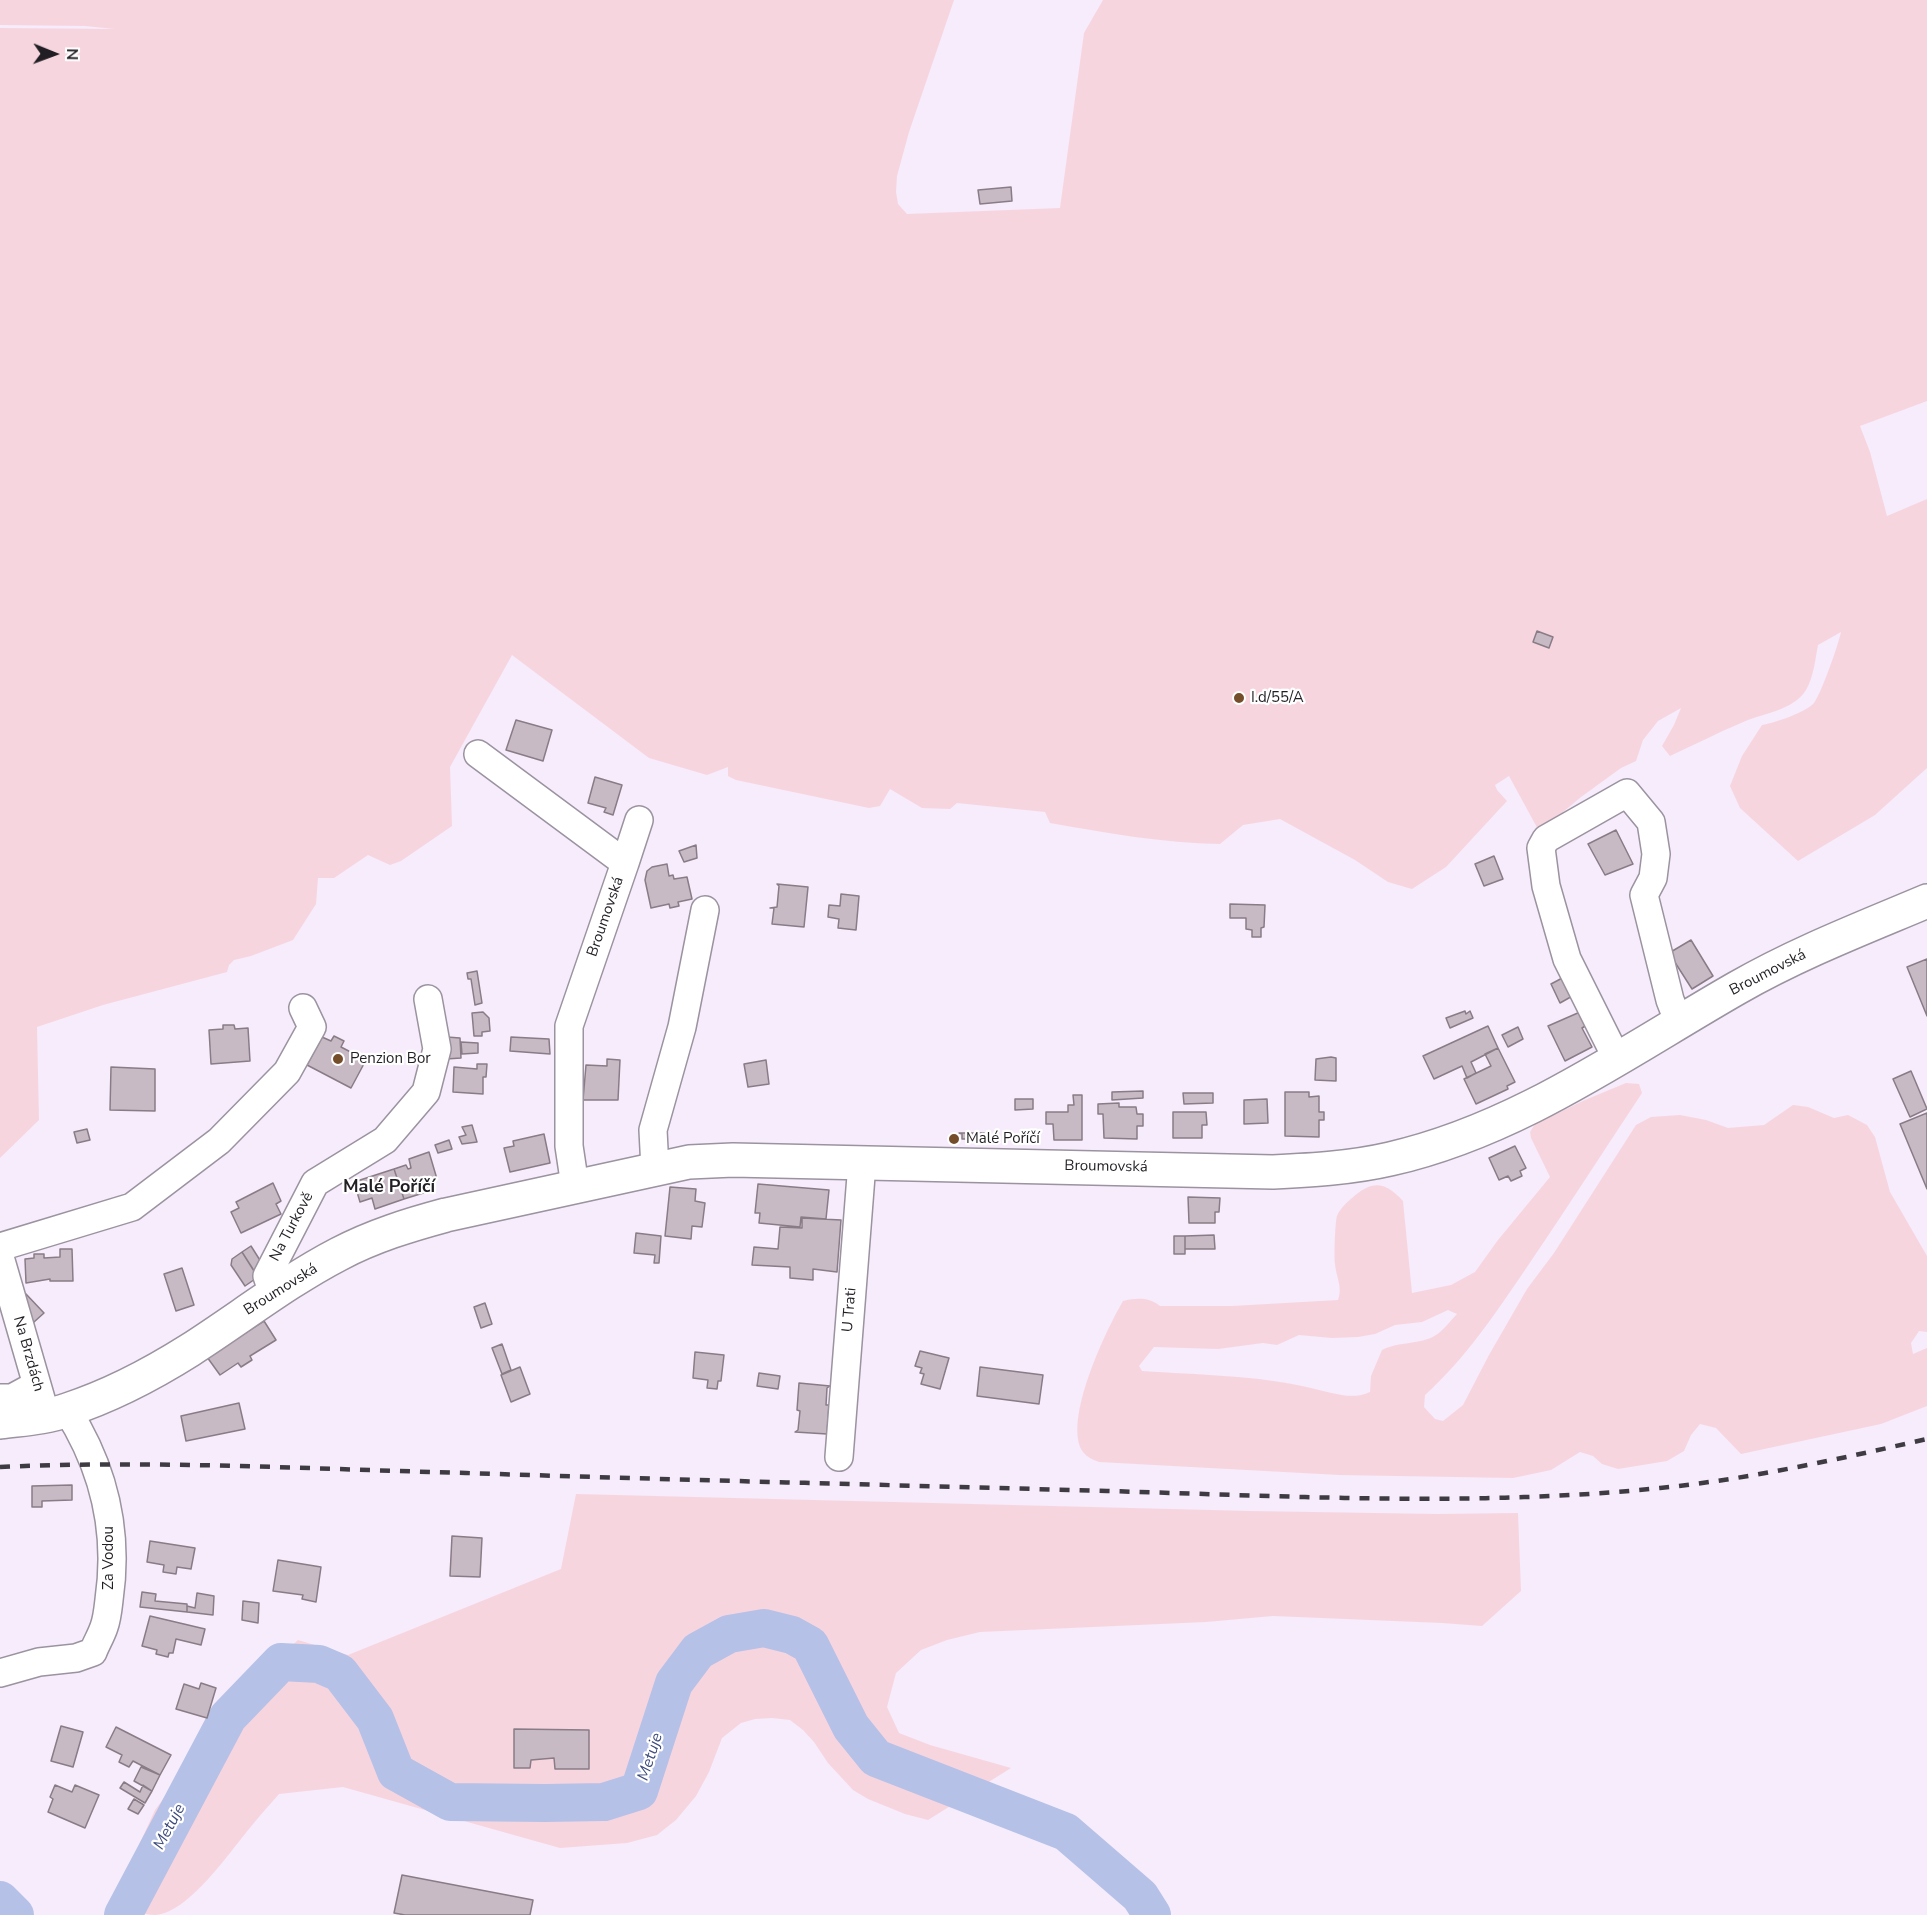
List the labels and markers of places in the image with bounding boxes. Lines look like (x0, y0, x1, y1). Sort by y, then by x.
place label: I.d/55/A (1251, 689, 1304, 707)
marker: I.d/55/A (1232, 691, 1246, 705)
place label: Penzion Bor (350, 1050, 431, 1068)
marker: Penzion Bor (331, 1052, 345, 1066)
place label: Malé Poříčí (966, 1130, 1040, 1148)
marker: Malé Poříčí (947, 1132, 961, 1146)

